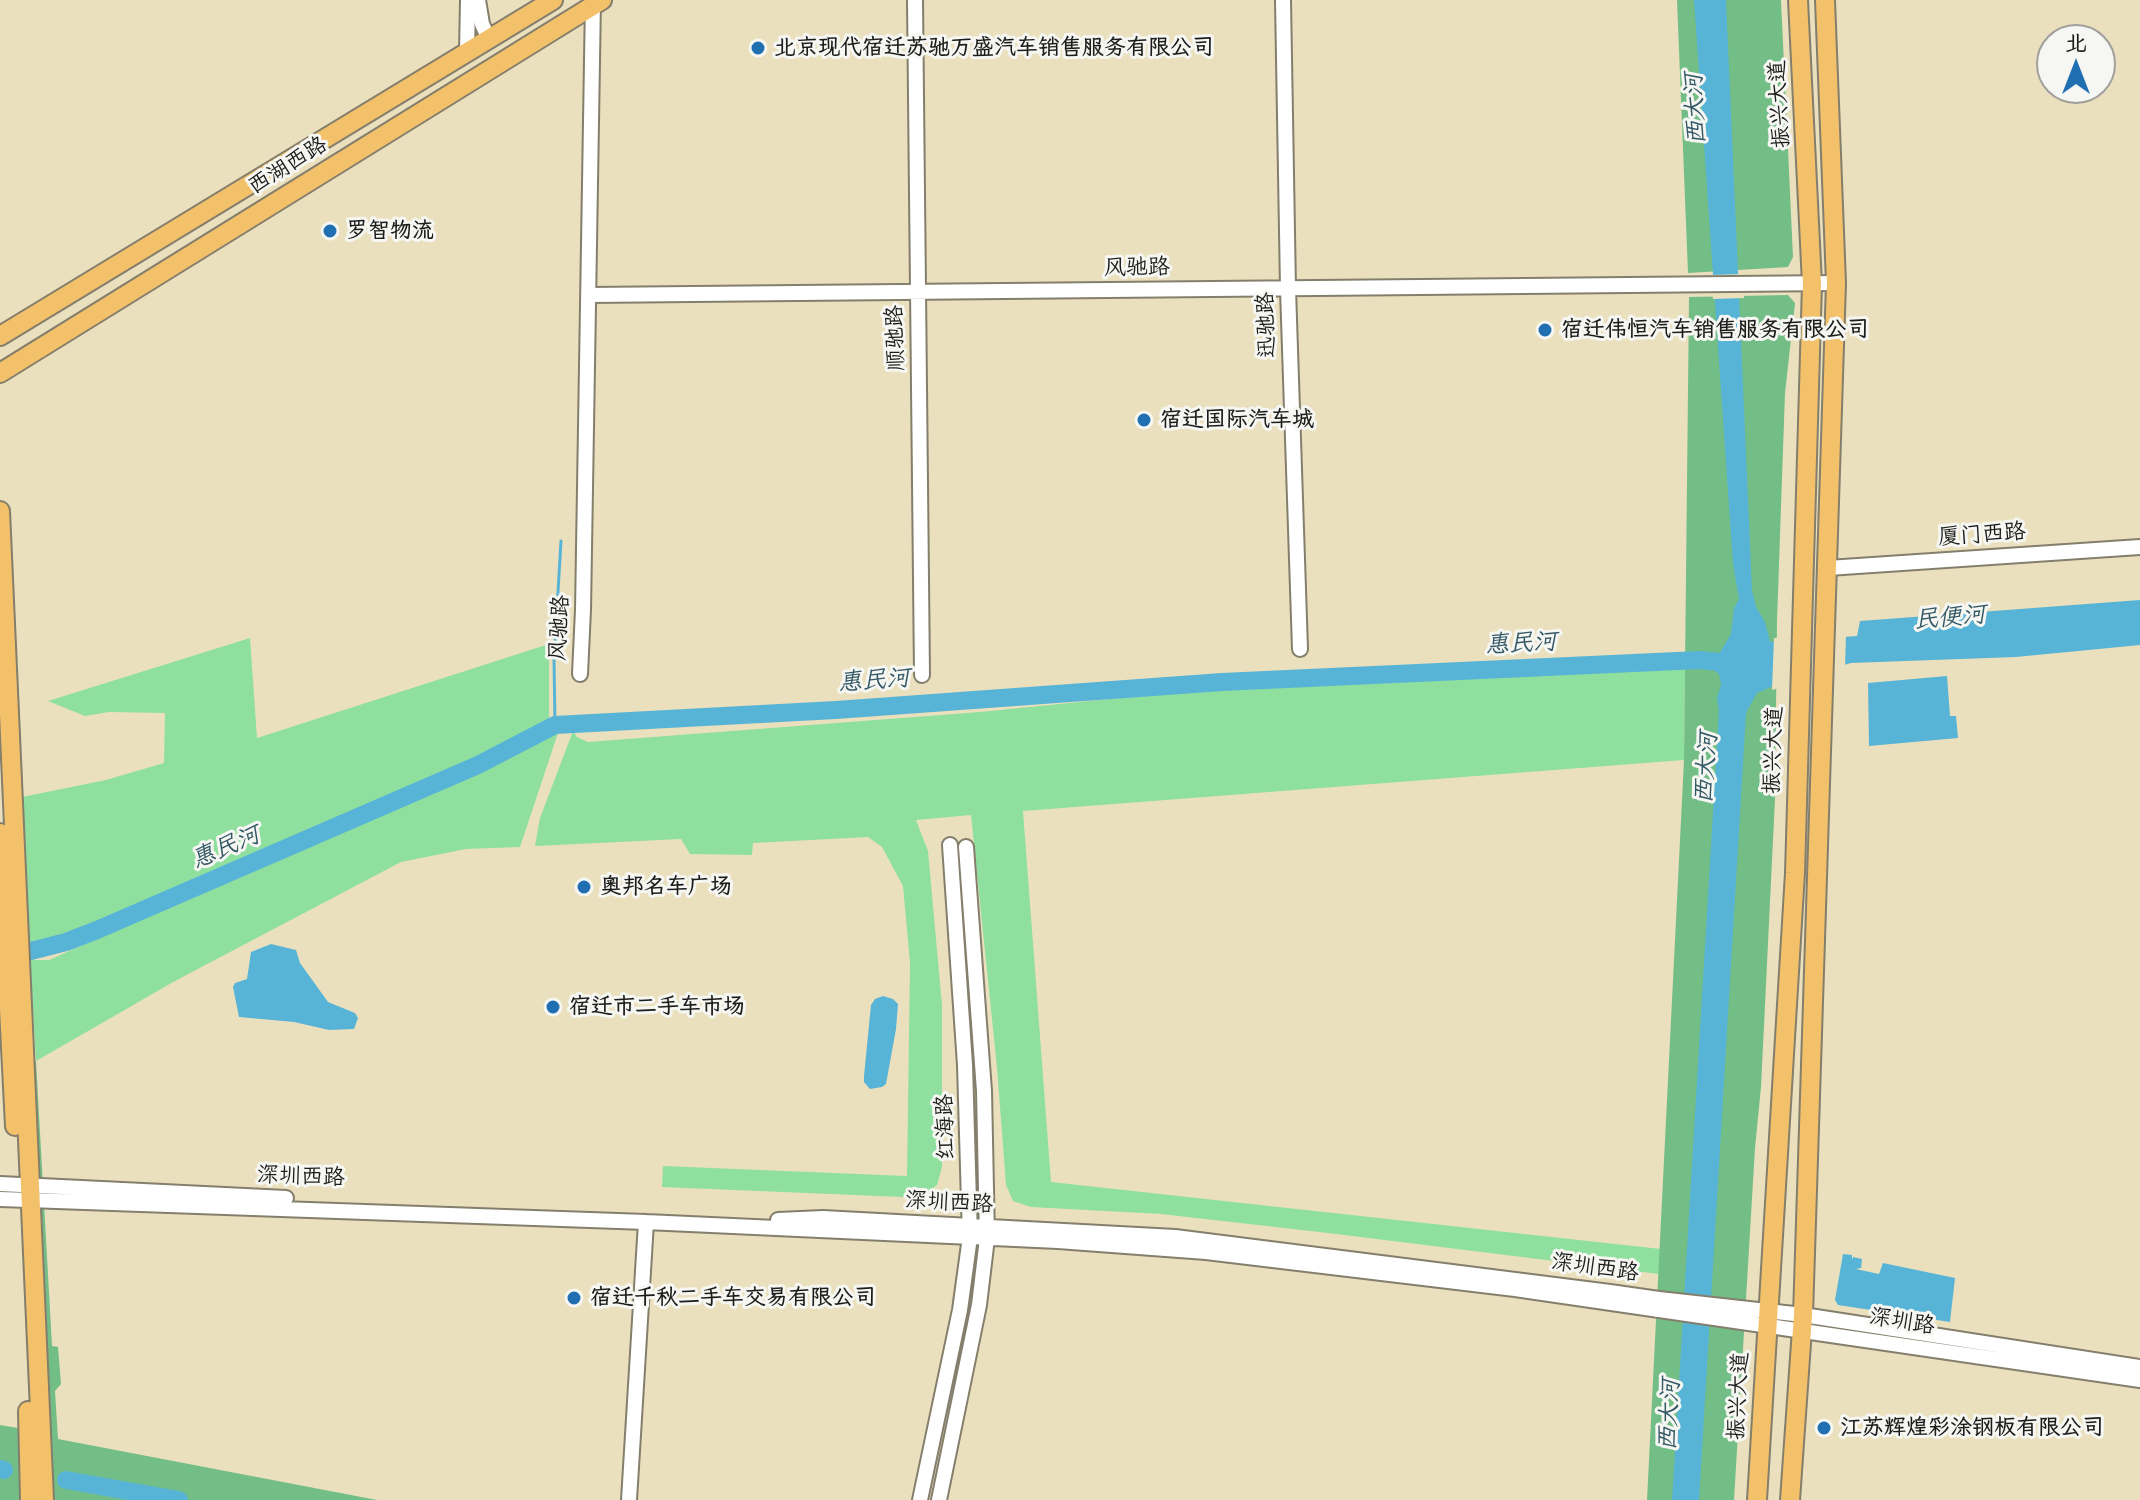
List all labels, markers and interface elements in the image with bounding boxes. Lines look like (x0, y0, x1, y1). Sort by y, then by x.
north arrow (2036, 24, 2116, 104)
text: 北 (2065, 27, 2087, 57)
place label: 北京现代宿迁苏驰万盛汽车销售服务有限公司 (774, 35, 1214, 61)
marker: 北京现代宿迁苏驰万盛汽车销售服务有限公司 (749, 39, 767, 57)
street label: 振兴大道 (1765, 59, 1795, 149)
water label: 西大河 (1680, 72, 1712, 146)
street label: 西湖西路 (244, 131, 332, 201)
place label: 罗智物流 (346, 218, 434, 244)
marker: 罗智物流 (321, 222, 339, 240)
street label: 风驰路 (1104, 254, 1170, 282)
street label: 迅驰路 (1253, 292, 1281, 358)
street label: 顺驰路 (882, 305, 910, 371)
place label: 宿迁伟恒汽车销售服务有限公司 (1561, 317, 1869, 343)
marker: 宿迁伟恒汽车销售服务有限公司 (1536, 321, 1554, 339)
place label: 宿迁国际汽车城 (1160, 407, 1314, 433)
marker: 宿迁国际汽车城 (1135, 411, 1153, 429)
street label: 厦门西路 (1937, 519, 2027, 551)
street label: 风驰路 (545, 594, 575, 662)
water label: 民便河 (1913, 601, 1987, 635)
water label: 惠民河 (1484, 628, 1558, 660)
water label: 惠民河 (837, 664, 911, 698)
street label: 振兴大道 (1759, 706, 1789, 794)
water label: 西大河 (1690, 731, 1724, 805)
water label: 惠民河 (187, 821, 265, 875)
place label: 奥邦名车广场 (600, 874, 732, 900)
marker: 奥邦名车广场 (575, 878, 593, 896)
place label: 宿迁市二手车市场 (569, 994, 745, 1020)
marker: 宿迁市二手车市场 (544, 998, 562, 1016)
street label: 红海路 (932, 1094, 960, 1160)
street label: 深圳西路 (257, 1162, 345, 1192)
street label: 深圳西路 (904, 1188, 994, 1218)
street label: 深圳西路 (1550, 1249, 1640, 1287)
place label: 宿迁千秋二手车交易有限公司 (590, 1285, 876, 1311)
marker: 宿迁千秋二手车交易有限公司 (565, 1289, 583, 1307)
street label: 深圳路 (1867, 1304, 1937, 1340)
street label: 振兴大道 (1724, 1351, 1754, 1441)
water label: 西大河 (1654, 1378, 1686, 1452)
place label: 江苏辉煌彩涂钢板有限公司 (1840, 1415, 2104, 1441)
marker: 江苏辉煌彩涂钢板有限公司 (1815, 1419, 1833, 1437)

